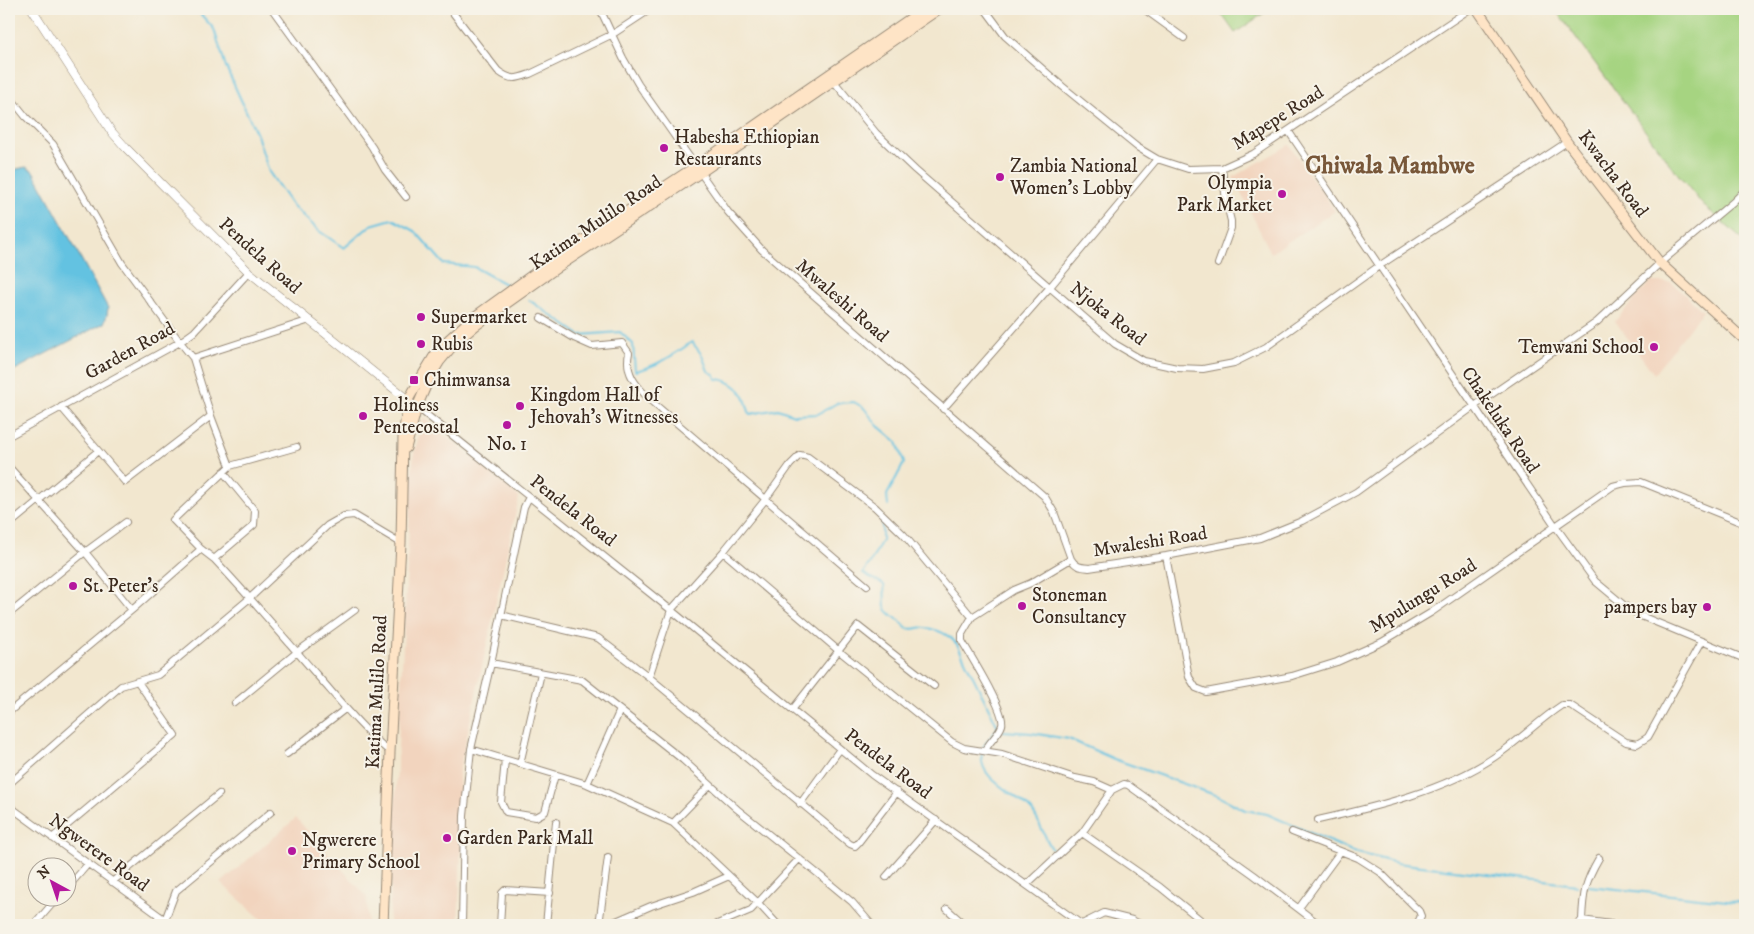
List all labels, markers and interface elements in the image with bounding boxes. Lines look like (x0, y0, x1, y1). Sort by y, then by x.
street label: Mapepe Road (1228, 81, 1328, 155)
place label: Habesha Ethiopian Restaurants (674, 126, 819, 171)
street label: Kwacha Road (1573, 126, 1653, 222)
marker: Habesha Ethiopian Restaurants (658, 142, 670, 154)
district label: Chiwala Mambwe (1305, 151, 1475, 181)
place label: Zambia National Women's Lobby (1009, 155, 1138, 200)
street label: Katima Mulilo Road (526, 170, 667, 276)
marker: Zambia National Women's Lobby (994, 171, 1006, 183)
place label: Olympia Park Market (1177, 172, 1272, 217)
marker: Olympia Park Market (1276, 188, 1288, 200)
street label: Pendela Road (214, 213, 306, 299)
street label: Mwaleshi Road (791, 254, 893, 348)
street label: Njoka Road (1065, 277, 1151, 351)
place label: Supermarket (431, 306, 527, 329)
marker: Supermarket (415, 311, 427, 323)
street label: Garden Road (81, 317, 179, 385)
place label: Rubis (431, 333, 473, 356)
place label: Temwani School (1518, 336, 1644, 359)
marker: Rubis (415, 338, 427, 350)
marker: Temwani School (1648, 341, 1660, 353)
street label: Chakeluka Road (1456, 362, 1544, 478)
place label: Chimwansa (424, 369, 510, 392)
marker: Chimwansa (408, 374, 420, 386)
place label: Kingdom Hall of Jehovah's Witnesses (528, 384, 678, 429)
place label: Holiness Pentecostal (373, 394, 459, 439)
marker: Kingdom Hall of Jehovah's Witnesses (514, 400, 526, 412)
marker: Holiness Pentecostal (357, 410, 369, 422)
marker: No. 1 (501, 419, 513, 431)
place label: No. 1 (487, 433, 527, 456)
street label: Pendela Road (525, 470, 621, 552)
street label: Mwaleshi Road (1091, 522, 1209, 562)
street label: Mpulungu Road (1365, 554, 1481, 638)
place label: St. Peter's (83, 575, 158, 598)
marker: St. Peter's (67, 580, 79, 592)
place label: Stoneman Consultancy (1032, 584, 1127, 629)
place label: pampers bay (1603, 596, 1698, 619)
marker: Stoneman Consultancy (1016, 600, 1028, 612)
marker: pampers bay (1701, 601, 1713, 613)
street label: Katima Mulilo Road (361, 614, 393, 769)
street label: Pendela Road (840, 724, 936, 805)
street label: Ngwerere Road (45, 809, 153, 897)
place label: Garden Park Mall (457, 827, 593, 850)
place label: Ngwerere Primary School (302, 829, 420, 874)
marker: Garden Park Mall (441, 832, 453, 844)
marker: Ngwerere Primary School (286, 845, 298, 857)
north arrow (28, 856, 78, 906)

